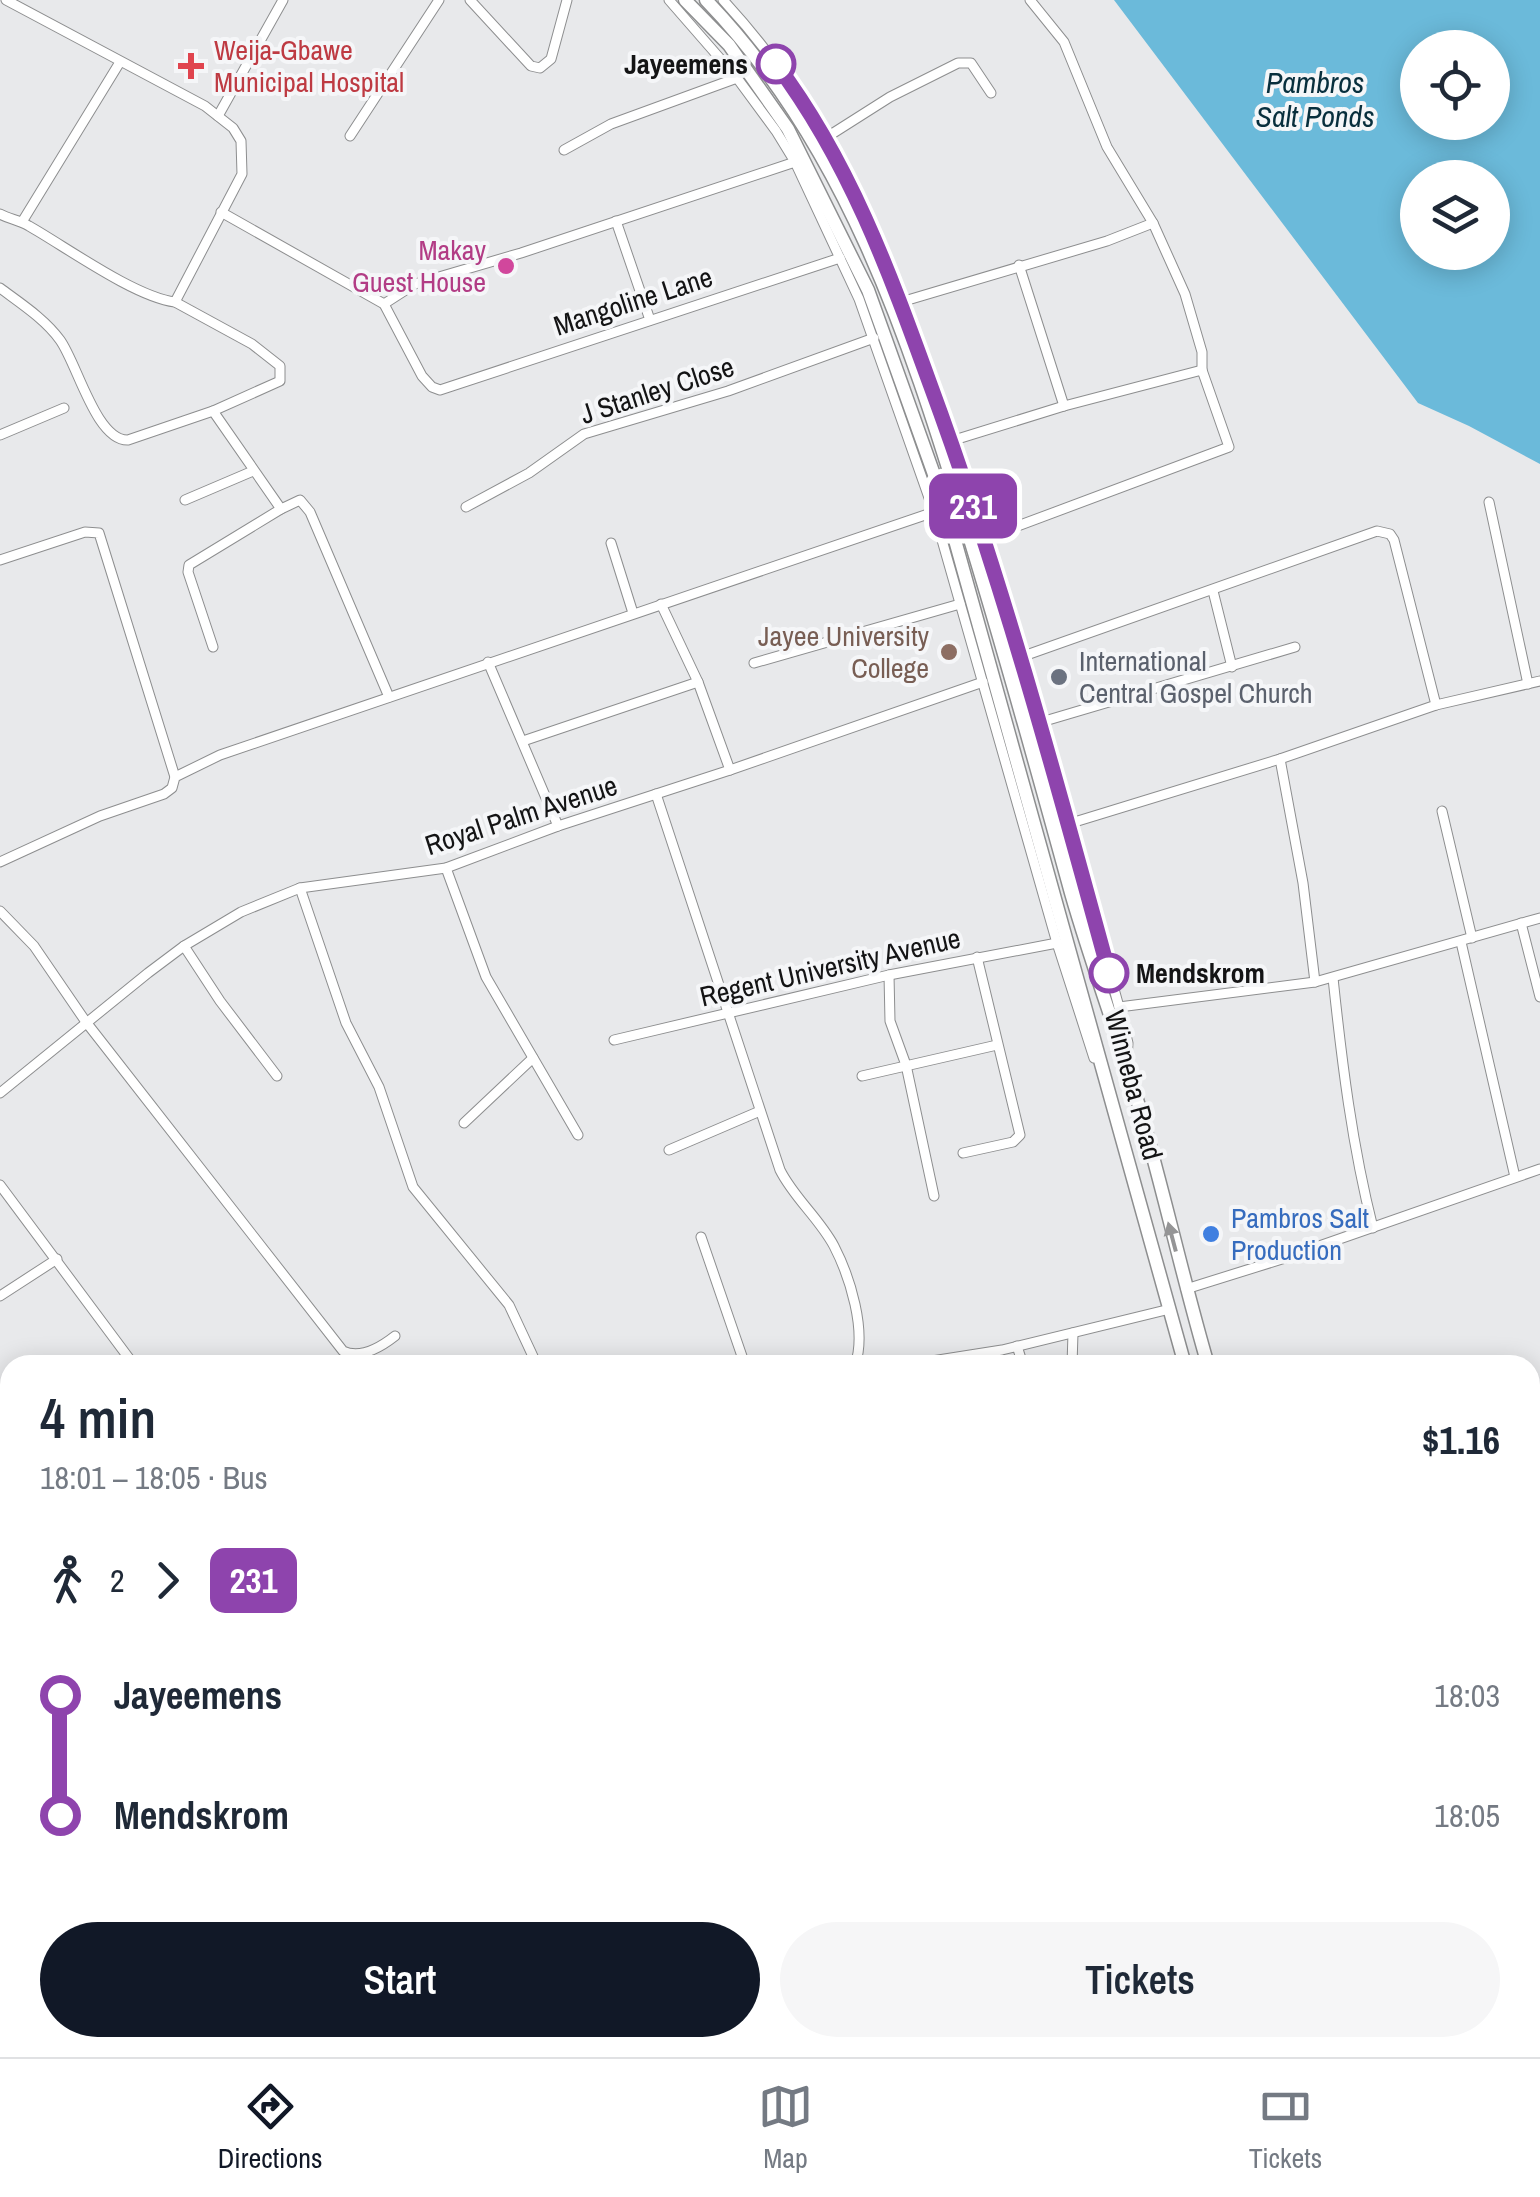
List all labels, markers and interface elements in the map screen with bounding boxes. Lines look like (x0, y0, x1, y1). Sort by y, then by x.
map controls (1400, 30, 1510, 270)
button: locate (1400, 30, 1510, 140)
place label: Weija-Gbawe Municipal Hospital (214, 31, 404, 101)
place label: Jayeemens (624, 45, 748, 83)
marker: Jayeemens (757, 45, 795, 83)
marker: Weija-Gbawe Municipal Hospital (178, 53, 204, 79)
water label: Pambros Salt Ponds (1256, 62, 1374, 136)
button: layers (1400, 160, 1510, 270)
place label: Makay Guest House (352, 231, 487, 301)
marker: Makay Guest House (495, 255, 517, 277)
street label: Mangoline Lane (549, 257, 717, 345)
street label: J Stanley Close (575, 347, 739, 433)
line badge: 231 (916, 474, 1030, 538)
text: 231 (949, 483, 997, 530)
place label: Jayee University College (758, 617, 930, 687)
marker: Jayee University College (938, 641, 960, 663)
place label: International Central Gospel Church (1079, 642, 1313, 712)
marker: International Central Gospel Church (1048, 666, 1070, 688)
street label: Royal Palm Avenue (420, 766, 622, 864)
street label: Regent University Avenue (696, 919, 964, 1015)
marker: Mendskrom (1090, 954, 1128, 992)
place label: Mendskrom (1136, 954, 1265, 992)
street label: Winneba Road (1096, 1006, 1172, 1164)
place label: Pambros Salt Production (1231, 1199, 1369, 1269)
one-way arrow (1164, 1221, 1180, 1252)
marker: Pambros Salt Production (1200, 1223, 1222, 1245)
text: 4 min (40, 1381, 156, 1455)
text: $1.16 (1422, 1415, 1500, 1466)
text: 18:01 – 18:05 · Bus (40, 1456, 268, 1499)
icon: walk (40, 1553, 95, 1608)
icon: forward (140, 1553, 195, 1608)
text: 231 (230, 1557, 277, 1604)
text: 2 (110, 1559, 125, 1602)
text: Jayeemens (114, 1670, 282, 1721)
text: 18:03 (1434, 1674, 1500, 1717)
text: Mendskrom (114, 1790, 289, 1841)
text: 18:05 (1434, 1794, 1500, 1837)
button: Start (40, 1922, 760, 2037)
button: Tickets (780, 1922, 1500, 2037)
tab: Directions (218, 2079, 322, 2177)
tab: Map (758, 2079, 813, 2177)
tab: Tickets (1249, 2079, 1322, 2177)

